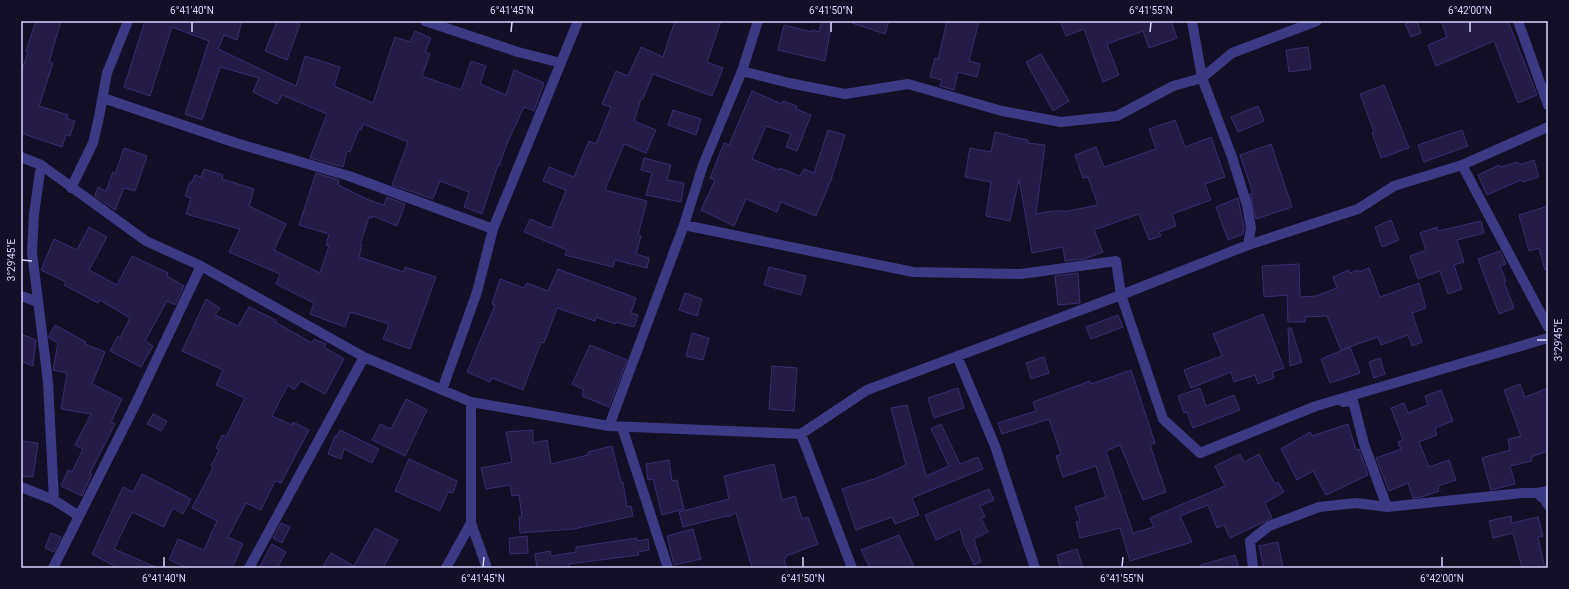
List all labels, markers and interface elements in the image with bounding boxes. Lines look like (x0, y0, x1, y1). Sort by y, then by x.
text: 6°41'40"N (170, 5, 214, 16)
text: 6°41'45"N (490, 5, 534, 16)
text: 6°41'50"N (809, 5, 853, 16)
text: 6°41'55"N (1129, 5, 1173, 16)
text: 6°42'00"N (1448, 5, 1492, 16)
text: 3°29'45"E (6, 238, 17, 281)
text: 3°29'45"E (1553, 318, 1564, 361)
text: 6°41'40"N (142, 573, 186, 584)
text: 6°41'45"N (461, 573, 505, 584)
text: 6°41'50"N (781, 573, 825, 584)
text: 6°41'55"N (1100, 573, 1144, 584)
text: 6°42'00"N (1420, 573, 1464, 584)

